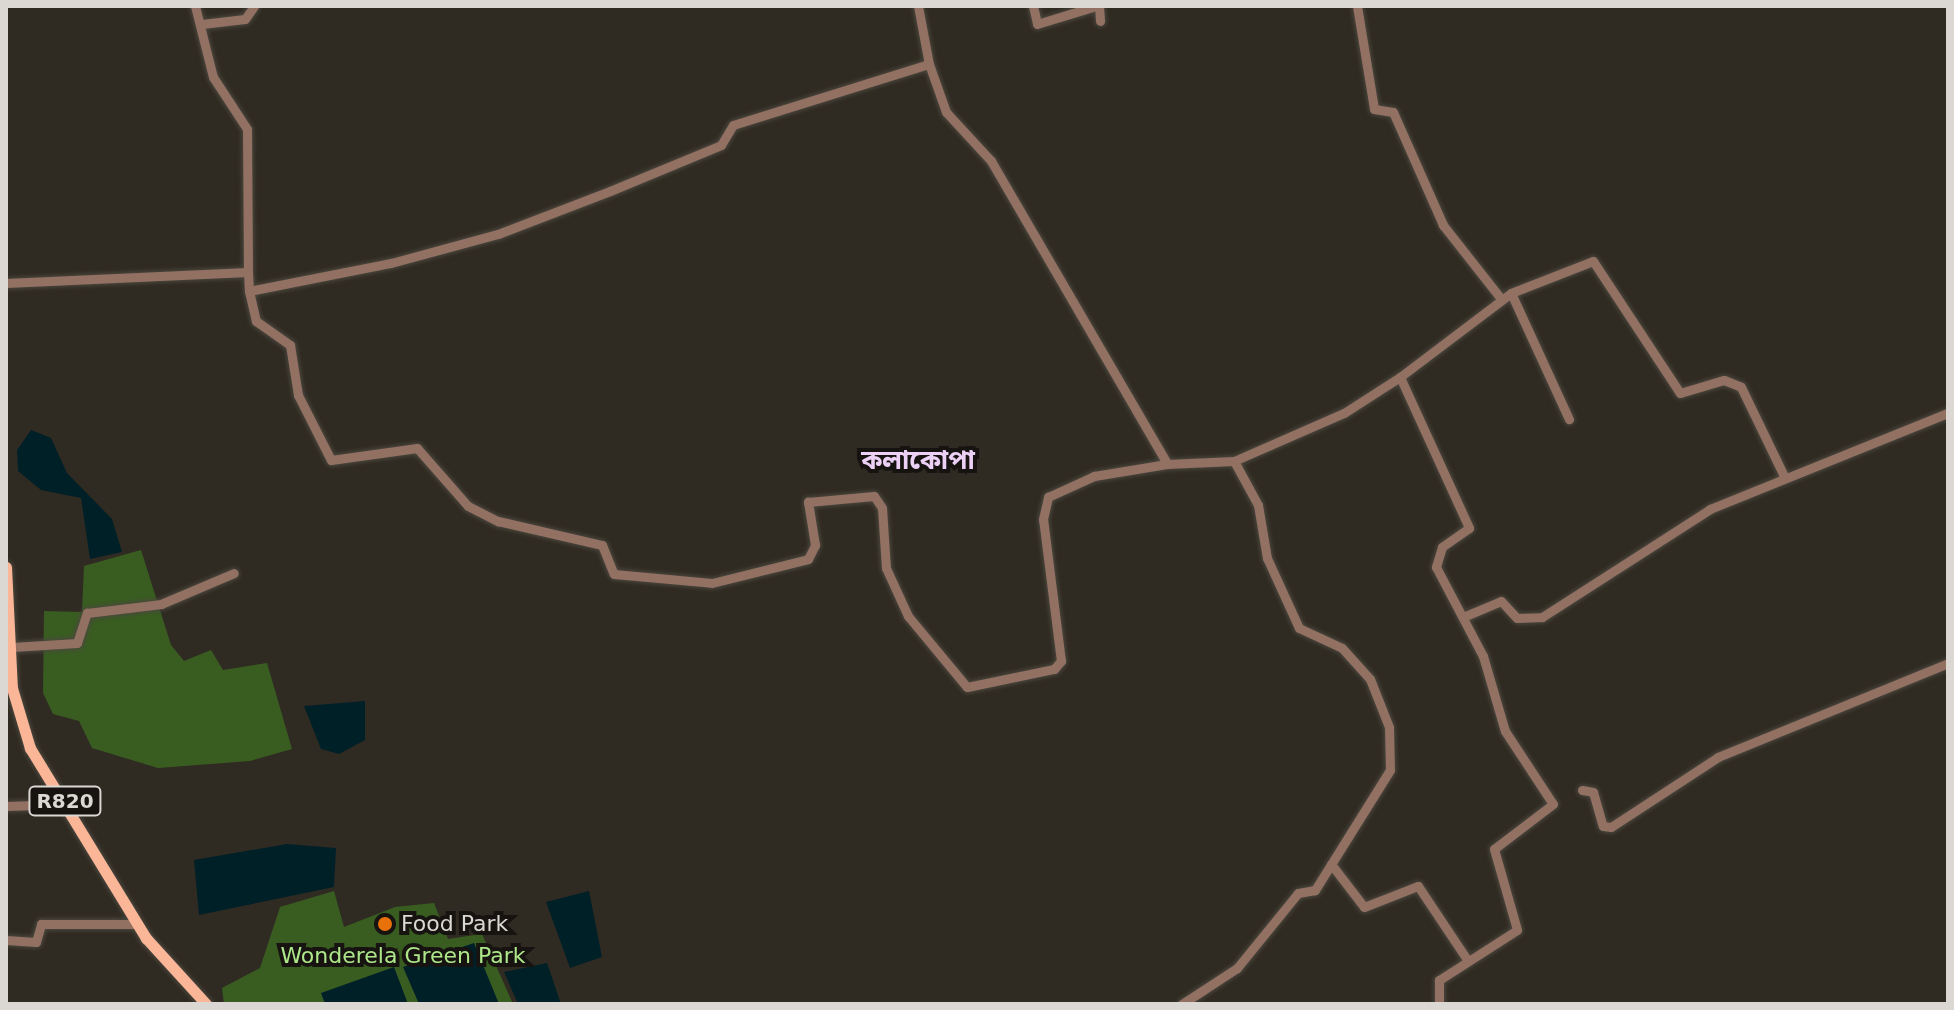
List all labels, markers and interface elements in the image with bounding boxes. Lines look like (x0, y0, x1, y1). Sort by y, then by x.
district label: কলাকোপা (861, 445, 975, 477)
road number: R820 (27, 785, 103, 817)
place label: Food Park (401, 911, 508, 937)
marker: Food Park (376, 915, 394, 933)
park label: Wonderela Green Park (280, 943, 526, 969)

